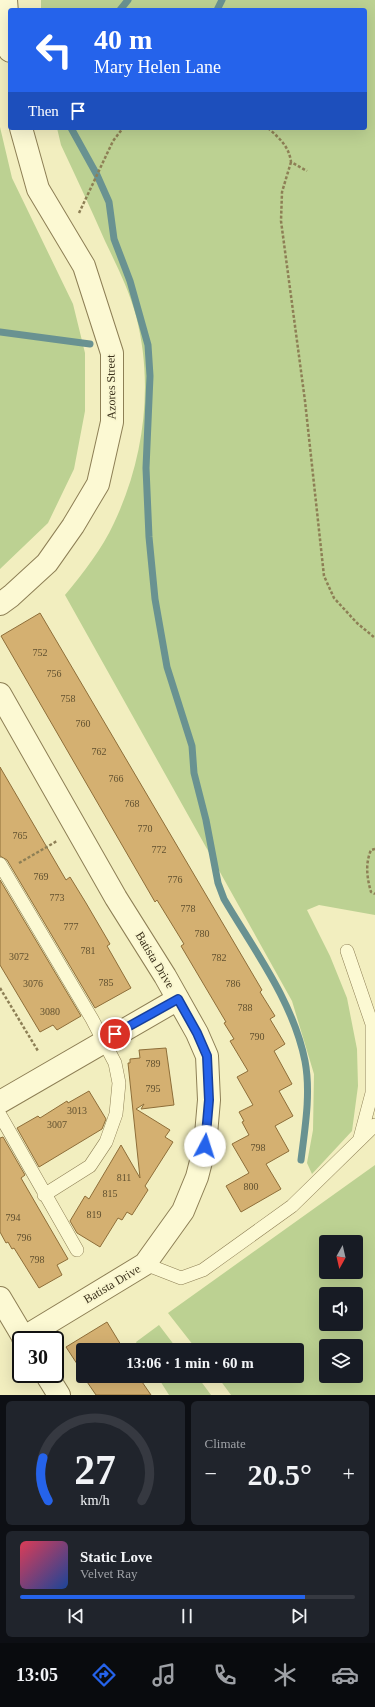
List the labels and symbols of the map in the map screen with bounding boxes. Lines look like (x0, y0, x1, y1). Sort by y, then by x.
street label: Azores Street (103, 354, 119, 420)
house number: 752 (33, 647, 48, 658)
house number: 756 (47, 668, 62, 679)
house number: 758 (61, 693, 76, 704)
house number: 760 (76, 718, 91, 729)
house number: 762 (92, 746, 107, 757)
house number: 766 (109, 773, 124, 784)
house number: 768 (125, 798, 140, 809)
house number: 770 (138, 823, 153, 834)
house number: 765 (13, 830, 28, 841)
house number: 772 (152, 844, 167, 855)
house number: 769 (34, 871, 49, 882)
house number: 776 (168, 874, 183, 885)
house number: 773 (50, 892, 65, 903)
house number: 778 (181, 903, 196, 914)
house number: 777 (64, 921, 79, 932)
house number: 780 (195, 928, 210, 939)
street label: Batista Drive (133, 929, 177, 991)
house number: 781 (81, 945, 96, 956)
house number: 3072 (9, 951, 29, 962)
house number: 782 (212, 952, 227, 963)
house number: 785 (99, 977, 114, 988)
house number: 3076 (23, 978, 43, 989)
house number: 786 (226, 978, 241, 989)
house number: 788 (238, 1002, 253, 1013)
house number: 3080 (40, 1006, 60, 1017)
pin (98, 1017, 132, 1051)
house number: 790 (250, 1031, 265, 1042)
house number: 789 (146, 1058, 161, 1069)
house number: 795 (146, 1083, 161, 1094)
house number: 3013 (67, 1105, 87, 1116)
house number: 3007 (47, 1119, 67, 1130)
position arrow (184, 1125, 226, 1167)
house number: 798 (251, 1142, 266, 1153)
house number: 811 (117, 1172, 131, 1183)
house number: 800 (244, 1181, 259, 1192)
house number: 815 (103, 1188, 118, 1199)
house number: 819 (87, 1209, 102, 1220)
house number: 794 (6, 1212, 21, 1223)
house number: 796 (17, 1232, 32, 1243)
north arrow (319, 1235, 363, 1279)
house number: 798 (30, 1254, 45, 1265)
street label: Batista Drive (81, 1262, 143, 1306)
speed limit sign: 30 (12, 1331, 64, 1383)

